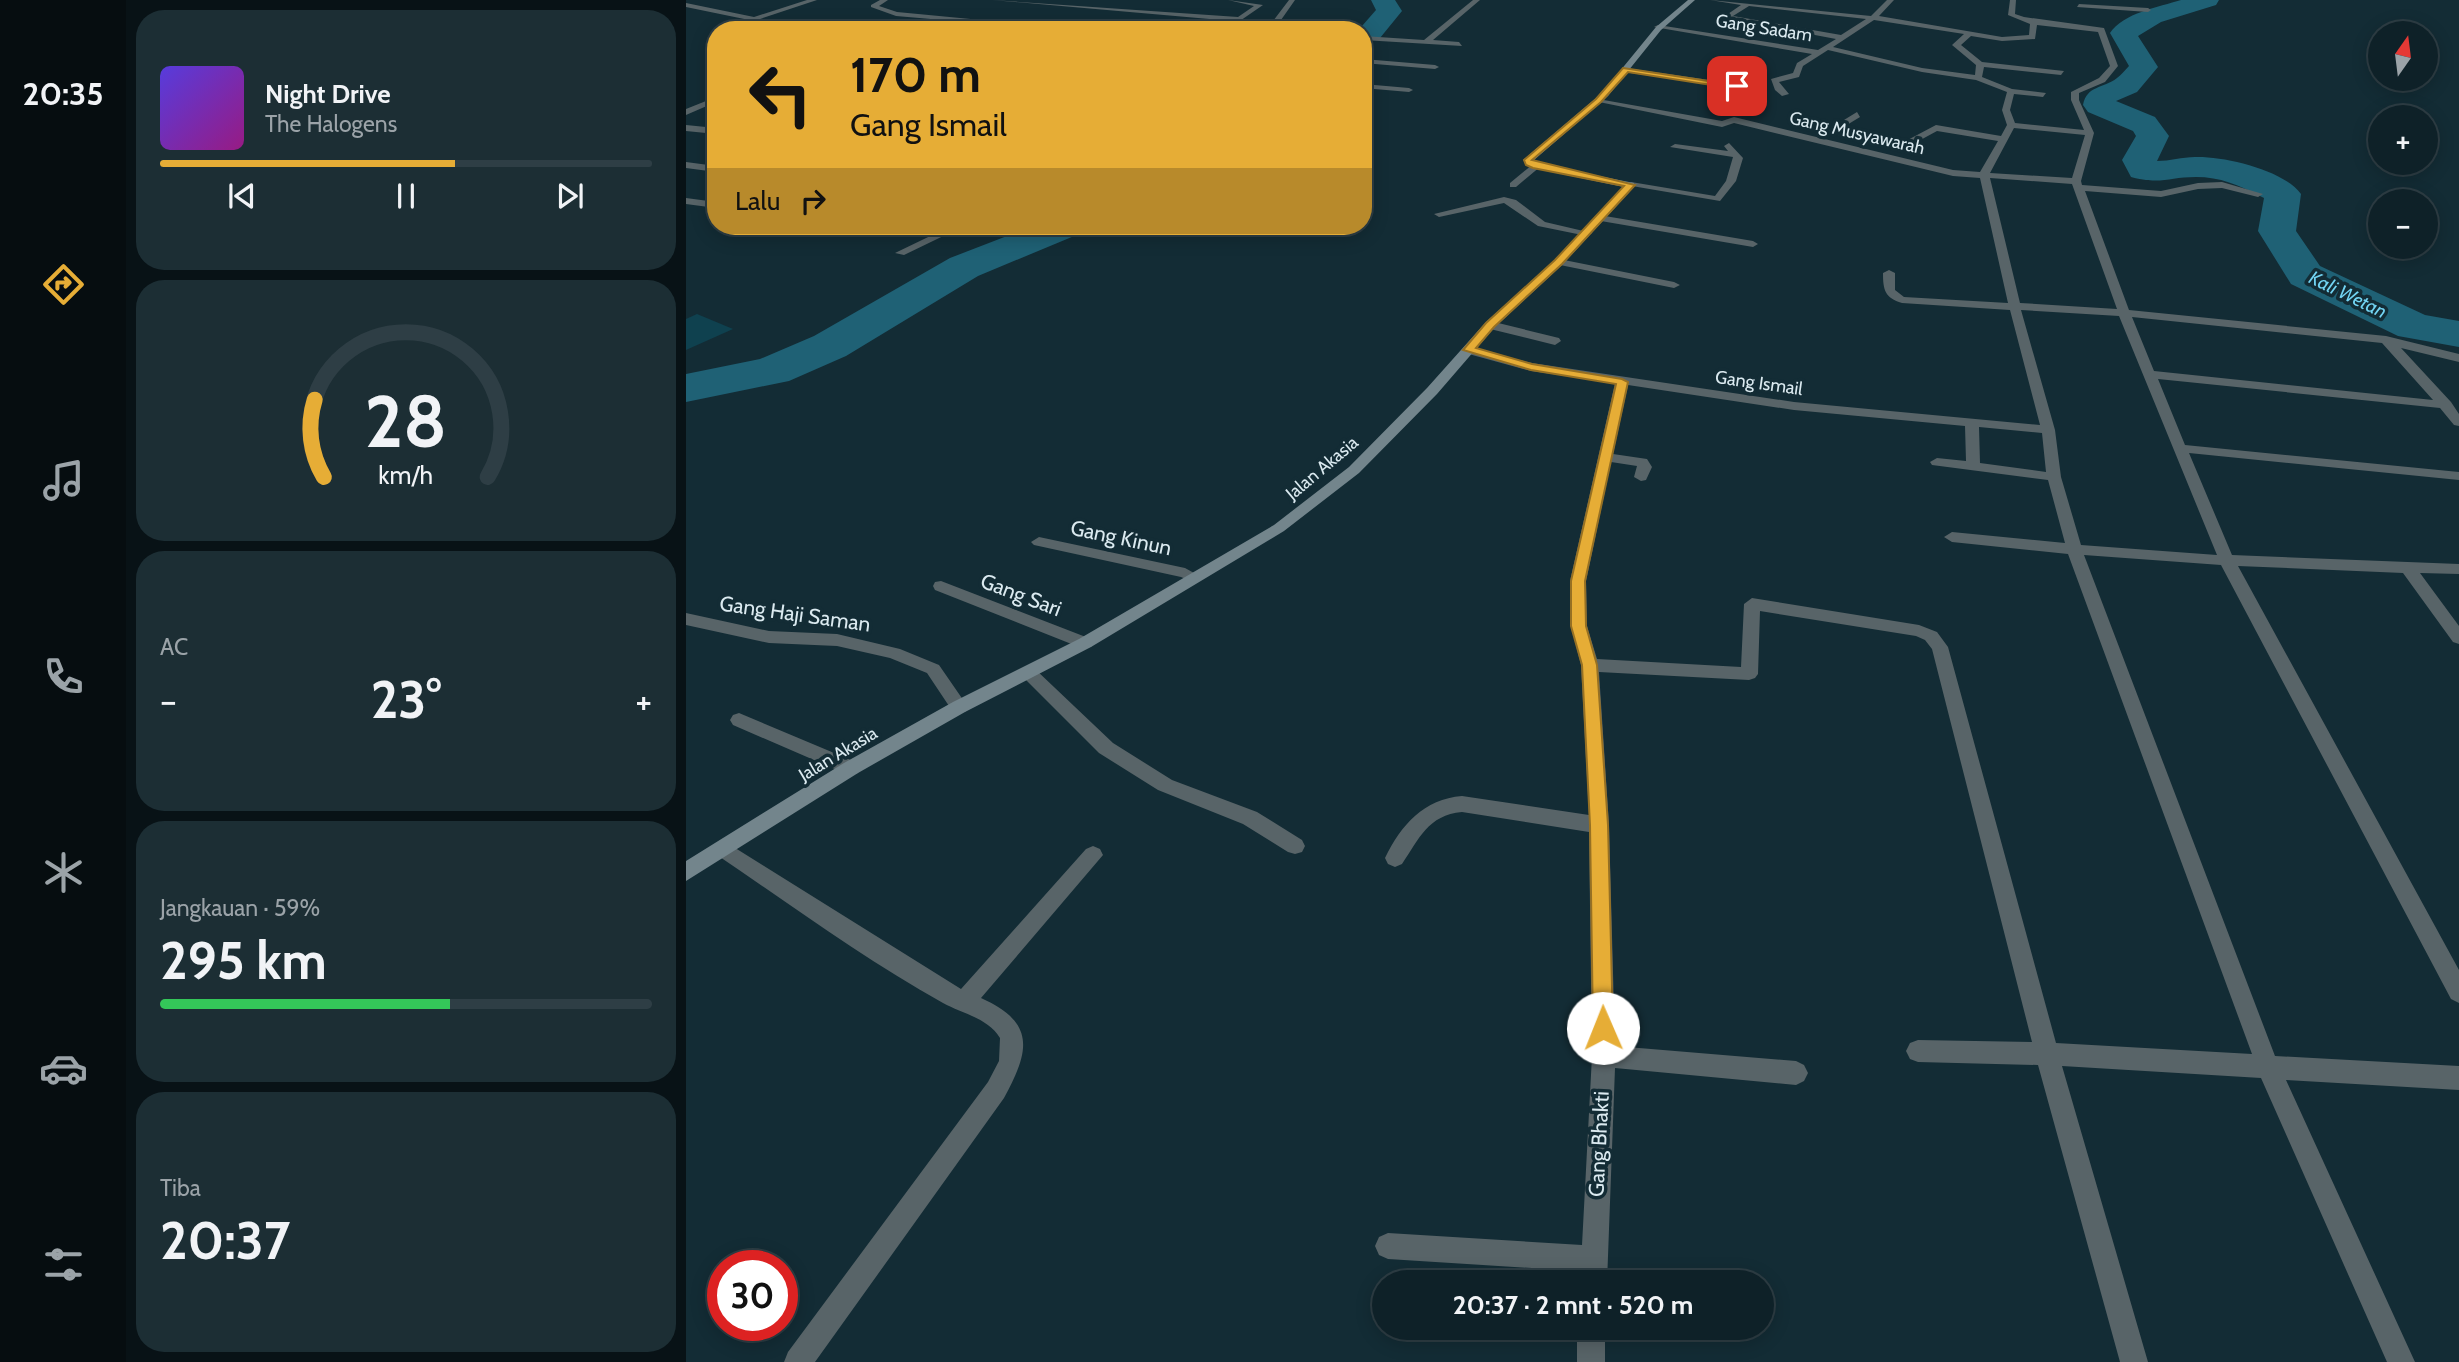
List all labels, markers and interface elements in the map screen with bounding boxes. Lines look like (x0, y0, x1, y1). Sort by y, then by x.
street label: Gang Sadam (1714, 10, 1814, 46)
north arrow (2368, 21, 2438, 91)
map controls (2368, 21, 2438, 259)
text: 170 m (850, 45, 981, 104)
icon: left (735, 49, 826, 140)
pin (1707, 56, 1767, 116)
icon: arrive (1718, 67, 1756, 105)
text: 20:35 (22, 74, 104, 113)
text: Night Drive (265, 78, 391, 110)
text: Gang Ismail (850, 105, 1007, 144)
button: + (2368, 105, 2438, 175)
street label: Gang Musyawarah (1787, 107, 1927, 159)
text: The Halogens (265, 110, 397, 138)
icon: previous (223, 177, 261, 215)
icon: pause (387, 177, 425, 215)
icon: next (551, 177, 589, 215)
icon: right (794, 182, 832, 220)
text: Lalu (735, 185, 780, 217)
button: − (2368, 189, 2438, 259)
icon: directions (39, 260, 88, 309)
water label: Kali Wetan (2305, 266, 2390, 323)
street label: Gang Ismail (1714, 366, 1805, 400)
text: 28 (365, 377, 447, 465)
street label: Jalan Akasia (1281, 431, 1363, 505)
icon: music (39, 456, 88, 505)
text: km/h (379, 459, 433, 489)
street label: Gang Kinun (1068, 515, 1174, 560)
street label: Gang Sari (977, 568, 1065, 621)
street label: Gang Haji Saman (718, 591, 872, 637)
text: AC (160, 633, 188, 661)
icon: phone (39, 652, 88, 701)
text: 23° (371, 668, 441, 731)
text: − (160, 677, 177, 724)
text: + (635, 677, 652, 724)
street label: Jalan Akasia (794, 722, 882, 787)
icon: climate (39, 848, 88, 897)
text: Jangkauan · 59% (160, 894, 320, 922)
text: 295 km (160, 929, 327, 992)
position arrow (1566, 991, 1640, 1065)
icon: car (39, 1044, 88, 1093)
street label: Gang Bhakti (1583, 1090, 1614, 1198)
text: Tiba (160, 1174, 201, 1202)
text: 20:37 (160, 1209, 290, 1272)
icon: filters (39, 1240, 88, 1289)
speed limit sign: 30 (707, 1250, 798, 1341)
text: 20:37 · 2 mnt · 520 m (1453, 1289, 1693, 1321)

